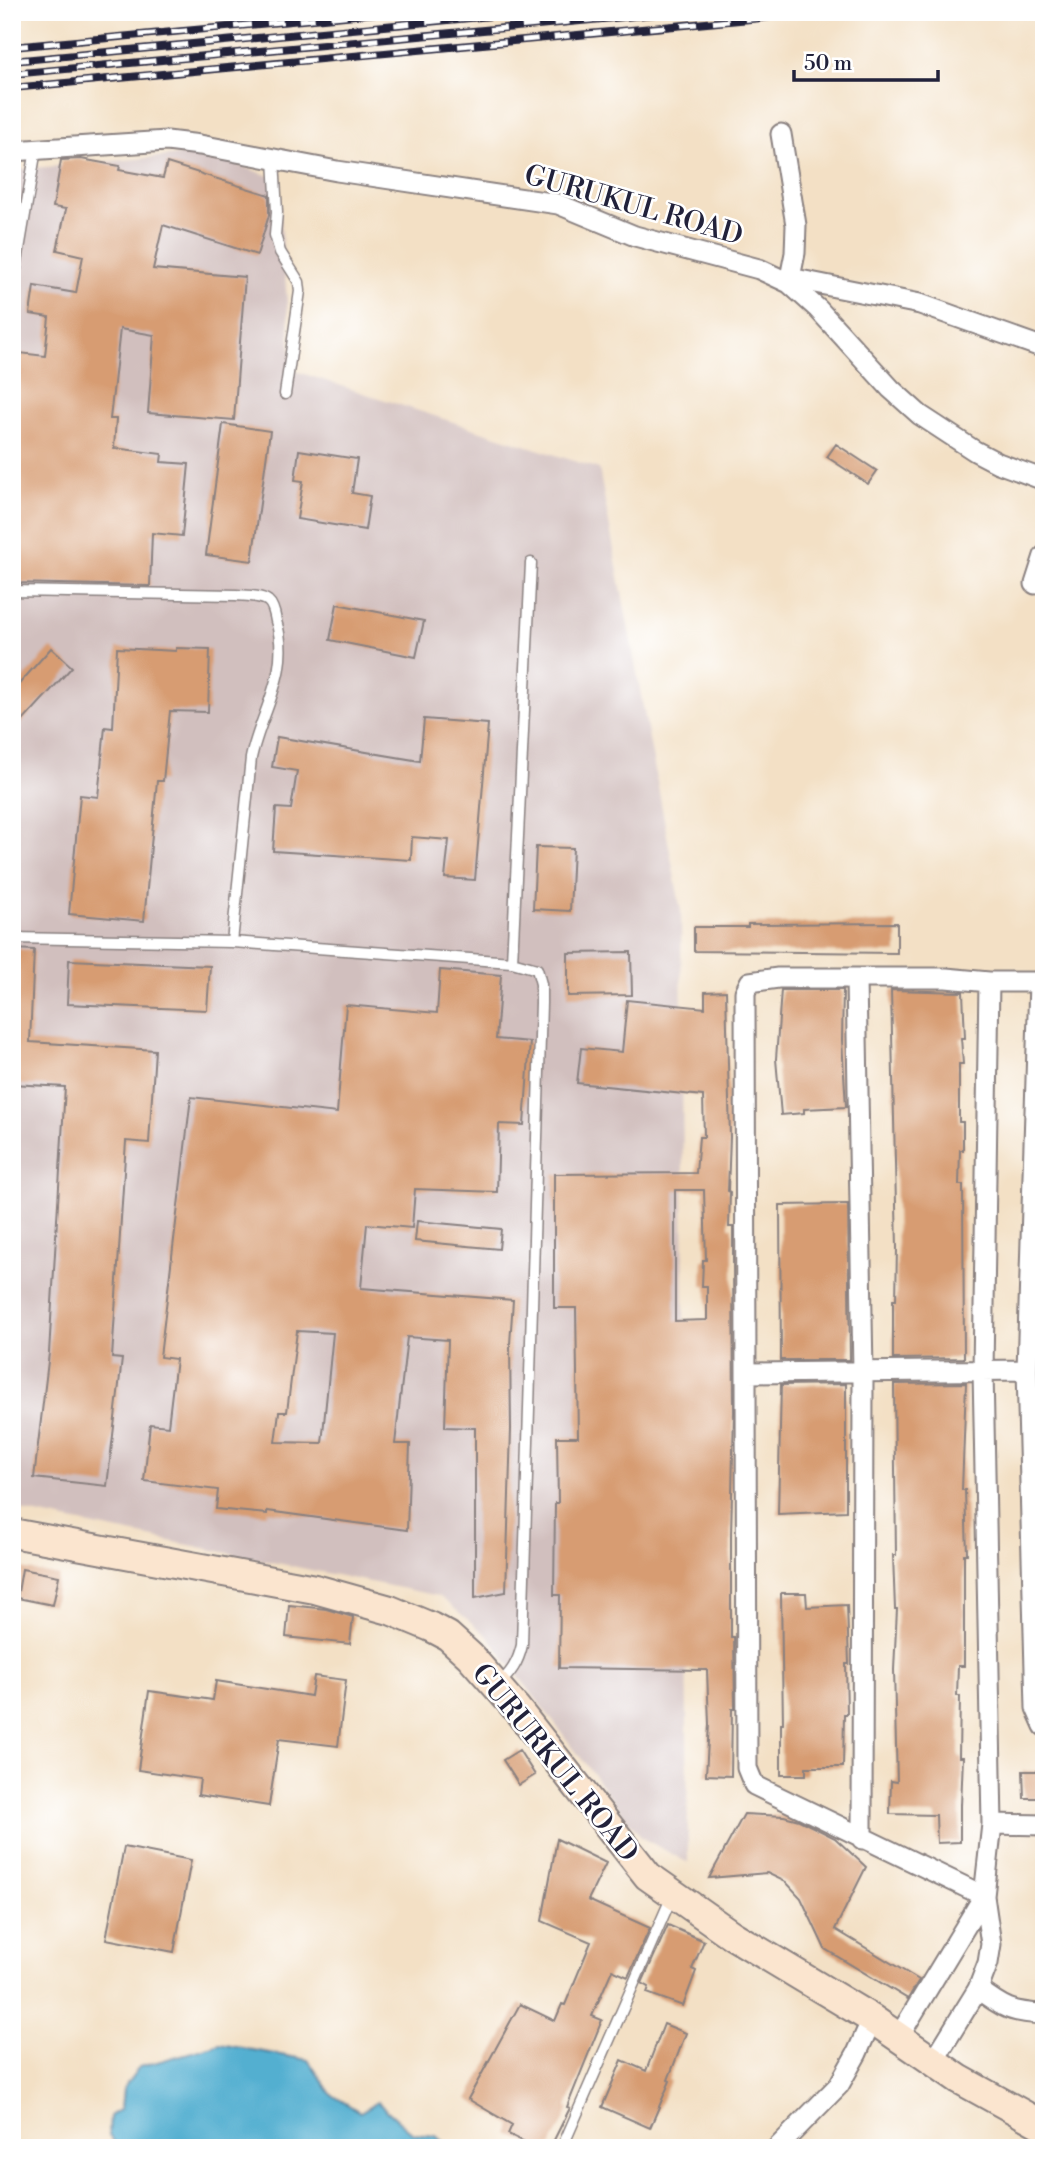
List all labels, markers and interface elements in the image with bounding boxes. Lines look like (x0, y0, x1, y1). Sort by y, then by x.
scale bar (794, 38, 937, 82)
text: 50 m (804, 51, 852, 77)
street label: GURUKUL ROAD (520, 158, 747, 253)
street label: GURURKUL ROAD (464, 1657, 646, 1869)

